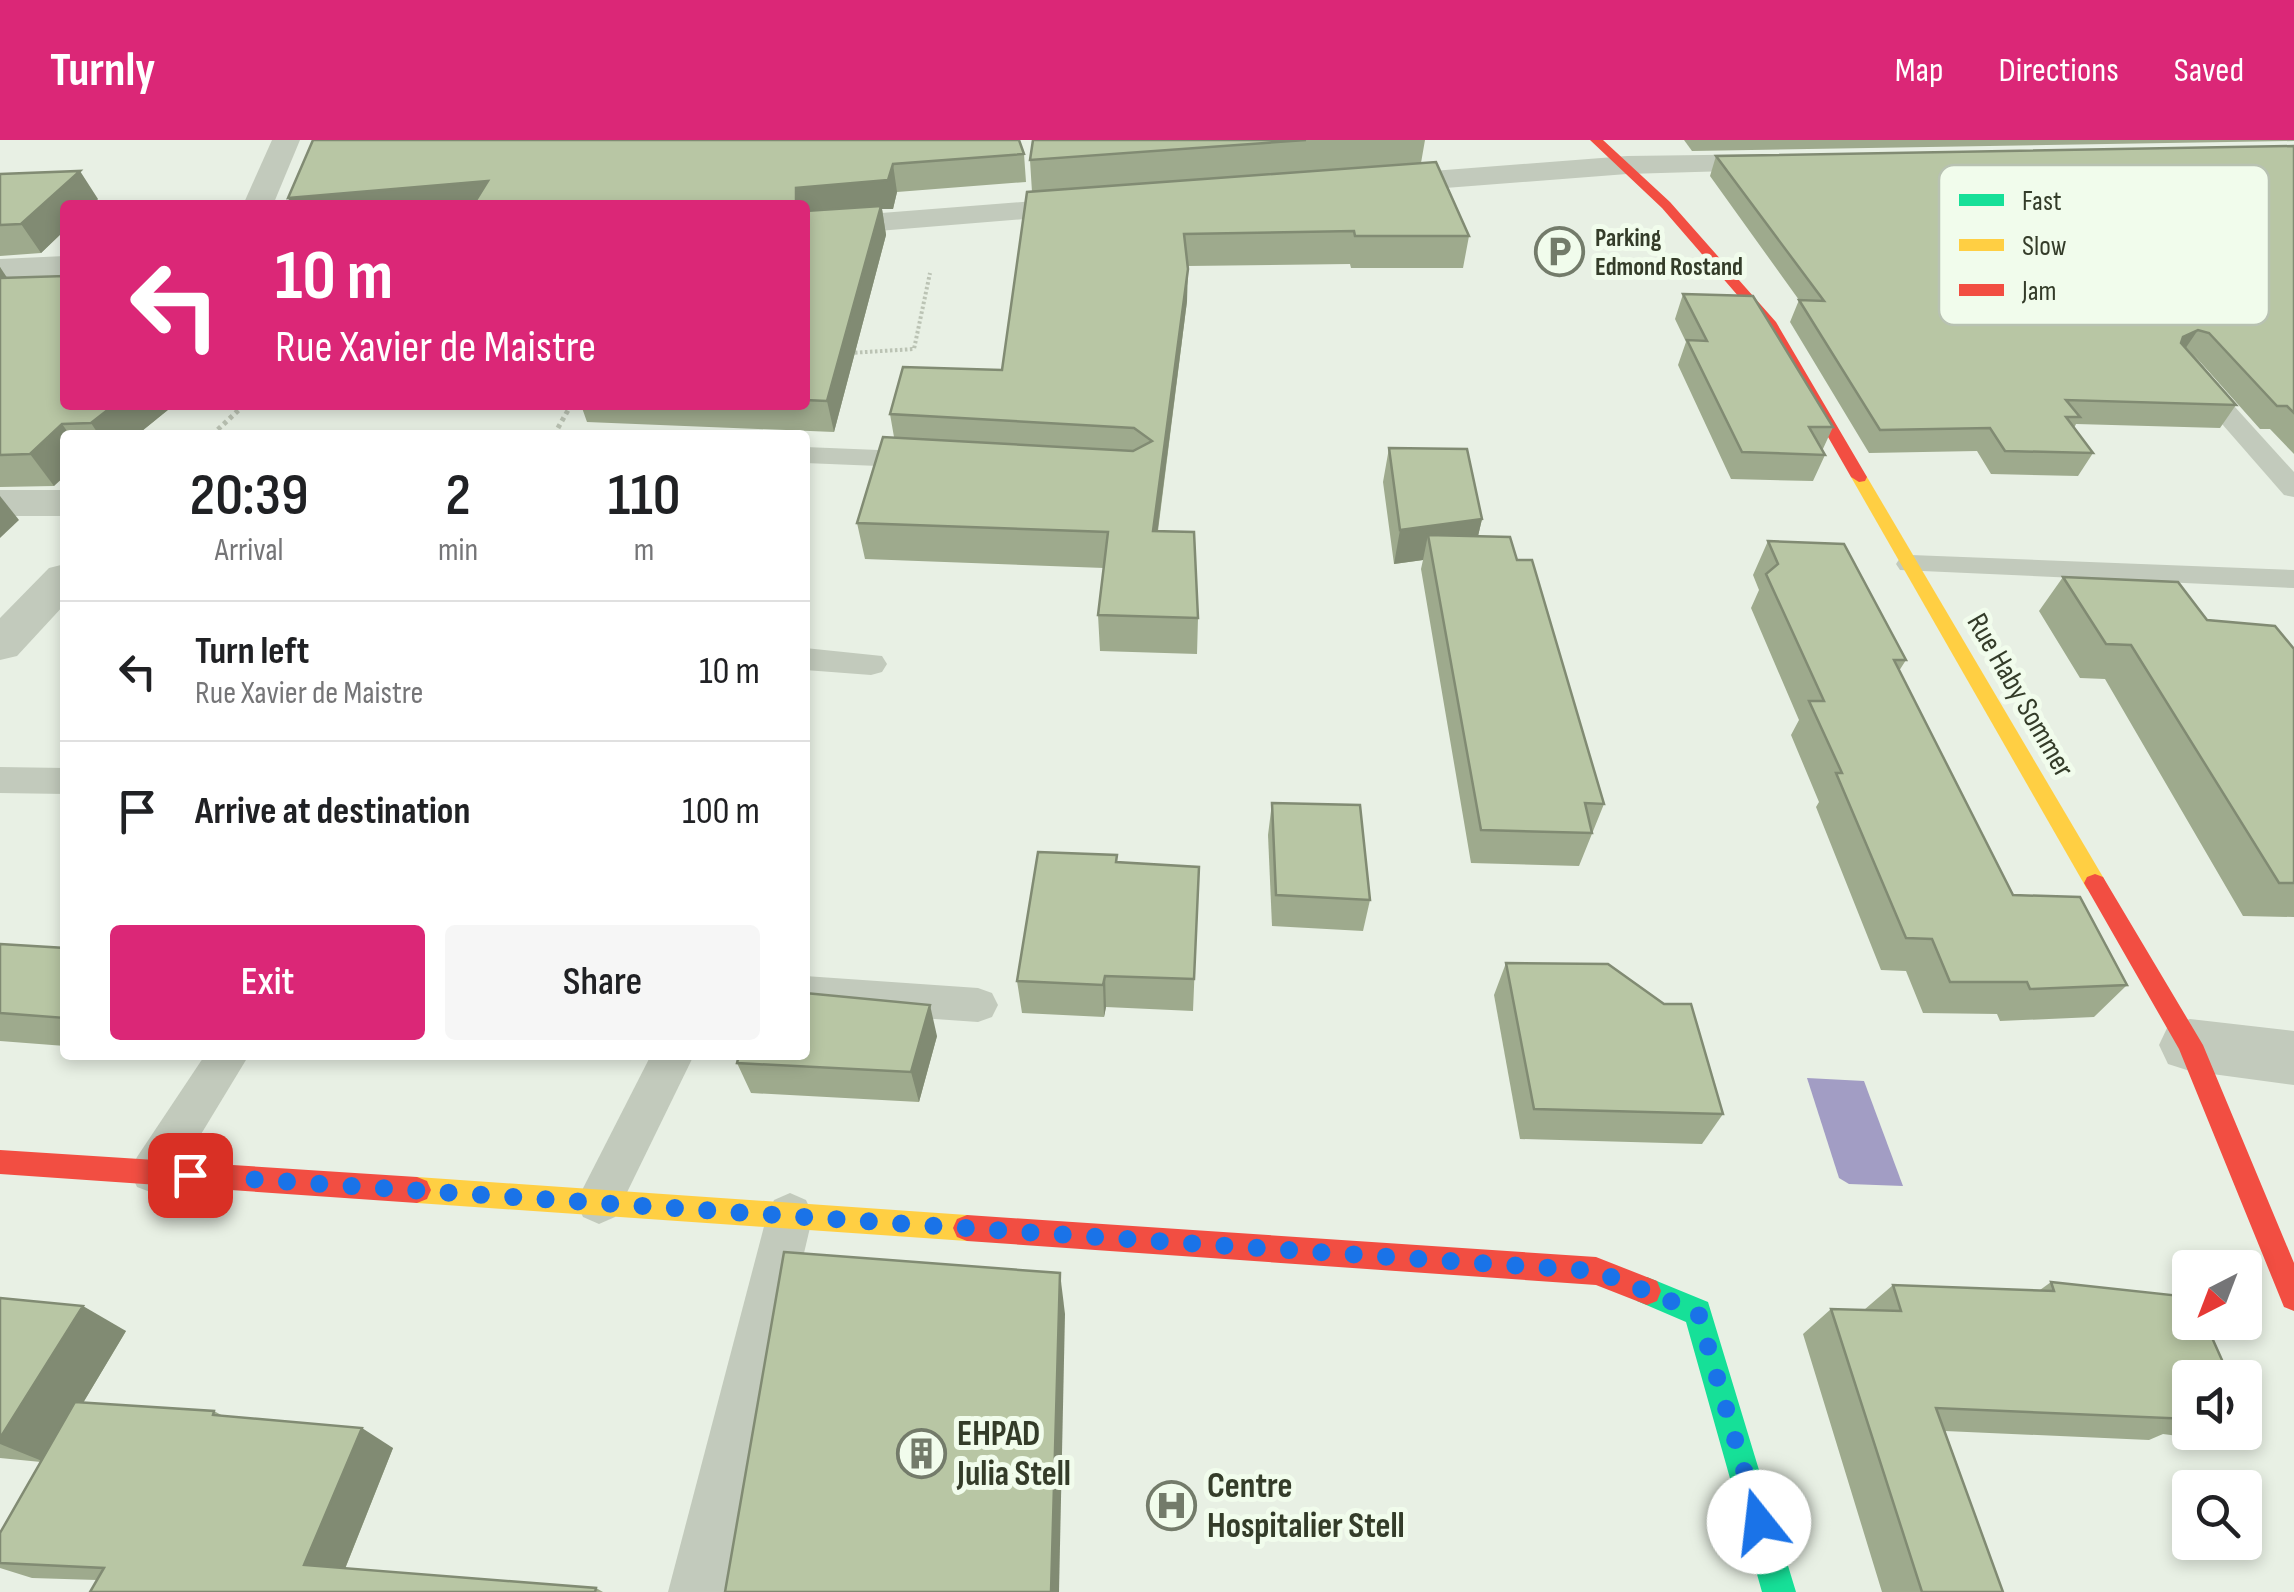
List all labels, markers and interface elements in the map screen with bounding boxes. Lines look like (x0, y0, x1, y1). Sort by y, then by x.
text: Turnly (50, 42, 155, 99)
text: Map (1895, 49, 1944, 92)
text: Directions (1999, 49, 2119, 92)
text: Saved (2174, 49, 2244, 92)
legend (1939, 165, 2269, 325)
text: Fast (2022, 185, 2061, 218)
place label: Parking Edmond Rostand (1595, 223, 1743, 283)
parking icon: Parking Edmond Rostand (1534, 225, 1586, 277)
text: Slow (2022, 230, 2067, 263)
text: 10 m (275, 235, 393, 319)
icon: left (110, 240, 240, 370)
text: Jam (2021, 275, 2057, 308)
text: Rue Xavier de Maistre (275, 320, 596, 375)
text: 20:39 (190, 460, 309, 532)
text: 2 (445, 460, 471, 532)
text: 110 (608, 460, 680, 532)
text: Arrival (215, 531, 283, 570)
text: min (438, 531, 478, 570)
text: m (634, 531, 654, 570)
street label: Rue Haby Sommer (1959, 607, 2082, 784)
text: Turn left (195, 629, 309, 674)
icon: left (110, 644, 165, 699)
text: 10 m (699, 649, 760, 694)
text: Rue Xavier de Maistre (195, 674, 423, 713)
icon: arrive (110, 784, 165, 839)
text: Arrive at destination (195, 789, 470, 834)
text: 100 m (682, 789, 760, 834)
button: Exit (110, 925, 425, 1040)
button: Share (445, 925, 760, 1040)
pin (148, 1133, 233, 1218)
icon: arrive (163, 1148, 218, 1203)
north arrow (2172, 1250, 2262, 1340)
map controls (2172, 1250, 2262, 1560)
button: sound (2172, 1360, 2262, 1450)
place label: EHPAD Julia Stell (956, 1413, 1071, 1496)
building icon: EHPAD Julia Stell (896, 1427, 948, 1479)
place label: Centre Hospitalier Stell (1207, 1465, 1405, 1548)
position arrow (1707, 1470, 1811, 1574)
button: search (2172, 1470, 2262, 1560)
hospital icon: Centre Hospitalier Stell (1146, 1479, 1198, 1531)

